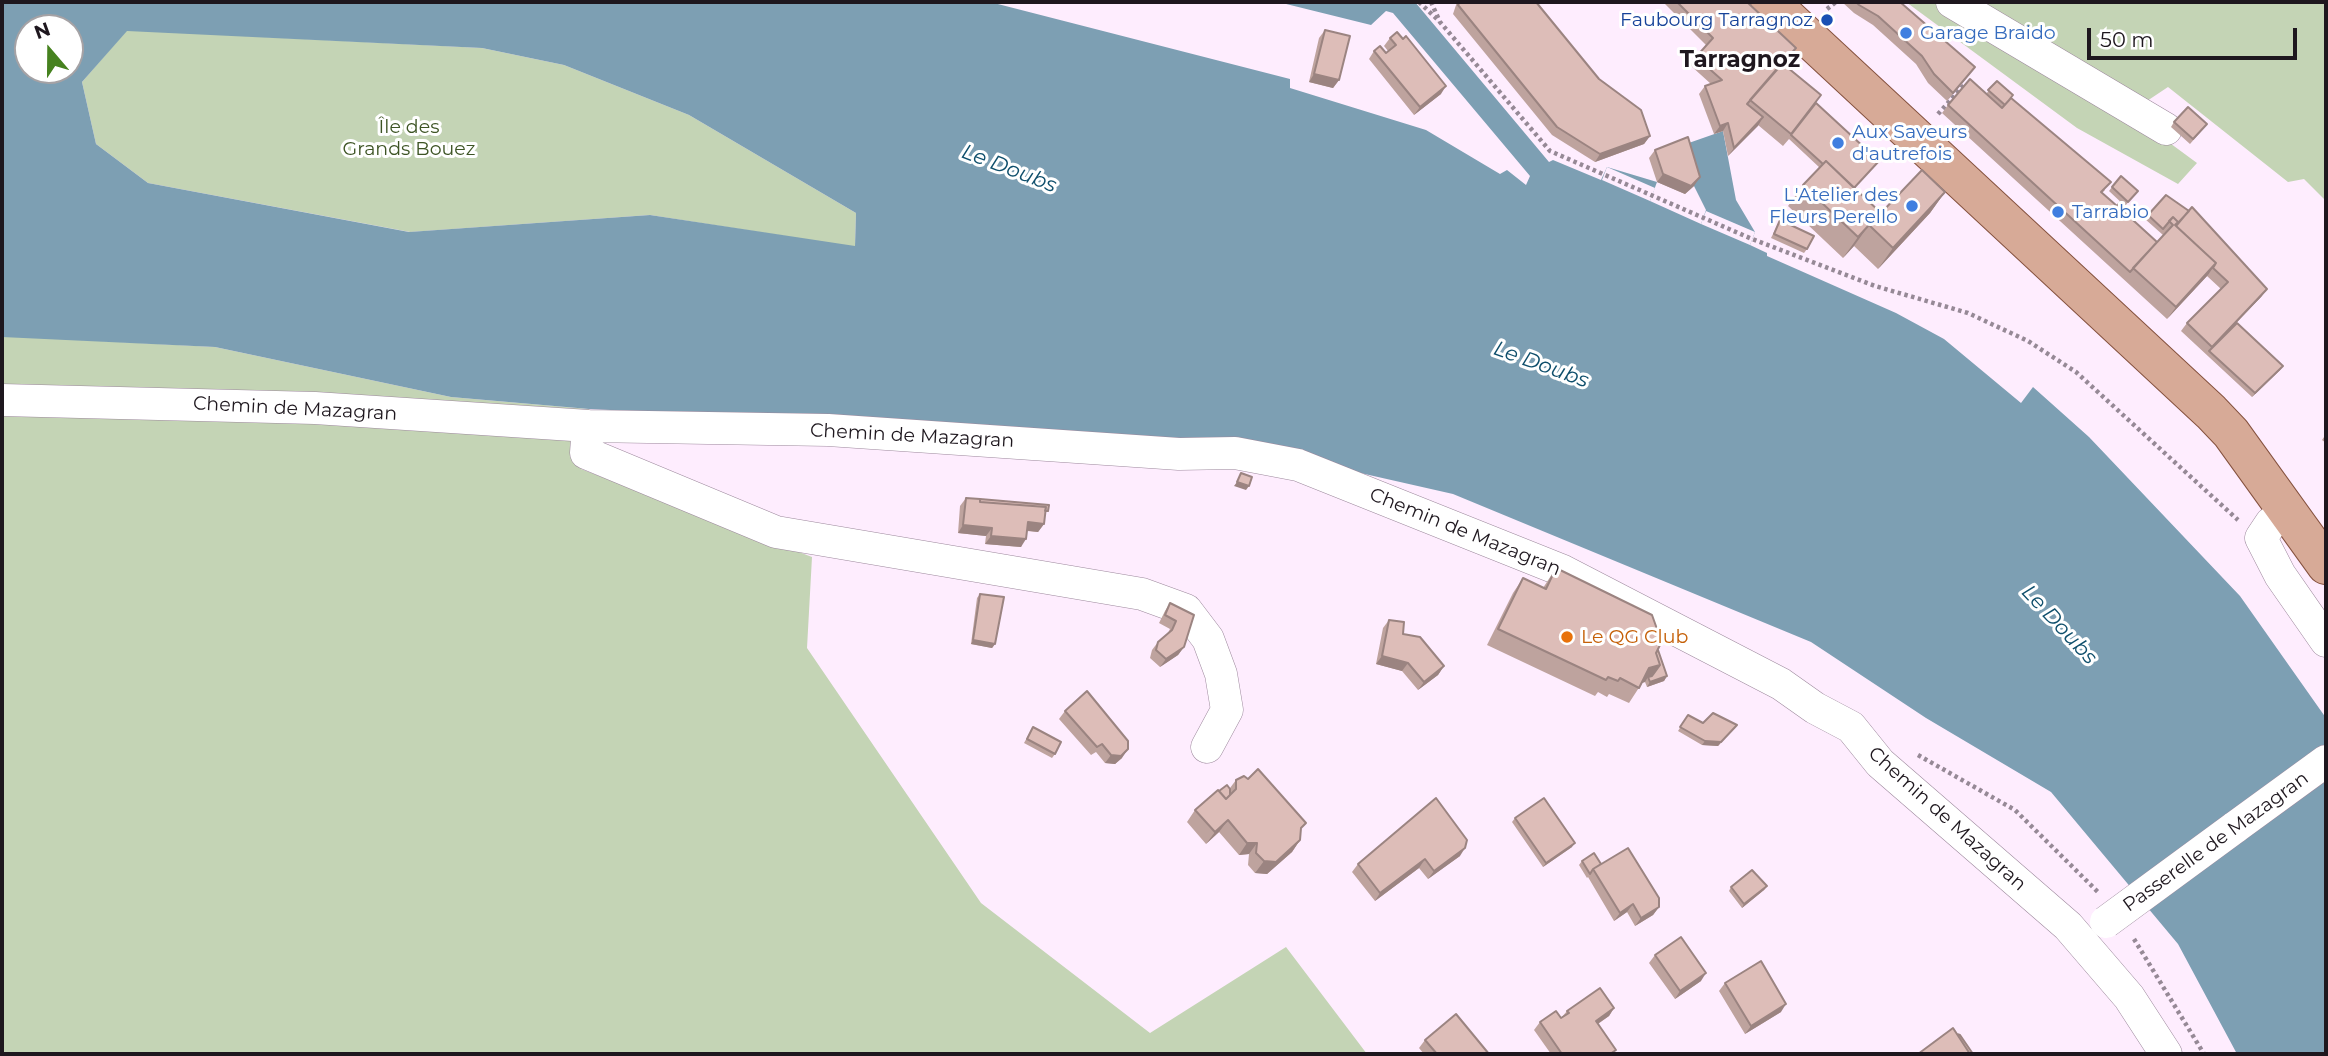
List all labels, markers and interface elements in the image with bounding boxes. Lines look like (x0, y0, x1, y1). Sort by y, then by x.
place label: Faubourg Tarragnoz (1620, 9, 1813, 31)
marker: Faubourg Tarragnoz (1819, 12, 1835, 28)
north arrow (14, 14, 84, 84)
scale bar (2090, 14, 2300, 58)
text: N (31, 17, 53, 44)
place label: Garage Braido (1920, 22, 2056, 44)
marker: Garage Braido (1898, 25, 1914, 41)
text: 50 m (2100, 27, 2154, 52)
district label: Tarragnoz (1680, 46, 1800, 74)
park label: Île des Grands Bouez (343, 116, 475, 160)
place label: Aux Saveurs d'autrefois (1852, 121, 1967, 165)
marker: Aux Saveurs d'autrefois (1830, 135, 1846, 151)
water label: Le Doubs (958, 139, 1060, 199)
place label: L'Atelier des Fleurs Perello (1769, 184, 1898, 228)
marker: L'Atelier des Fleurs Perello (1904, 198, 1920, 214)
place label: Tarrabio (2072, 201, 2149, 223)
marker: Tarrabio (2050, 204, 2066, 220)
water label: Le Doubs (1490, 336, 1592, 394)
street label: Chemin de Mazagran (192, 392, 398, 426)
street label: Chemin de Mazagran (809, 419, 1015, 453)
street label: Chemin de Mazagran (1366, 483, 1564, 581)
water label: Le Doubs (2016, 580, 2102, 670)
place label: Le QG Club (1581, 626, 1688, 648)
marker: Le QG Club (1559, 629, 1575, 645)
street label: Chemin de Mazagran (1863, 742, 2031, 896)
street label: Passerelle de Mazagran (2119, 767, 2313, 917)

